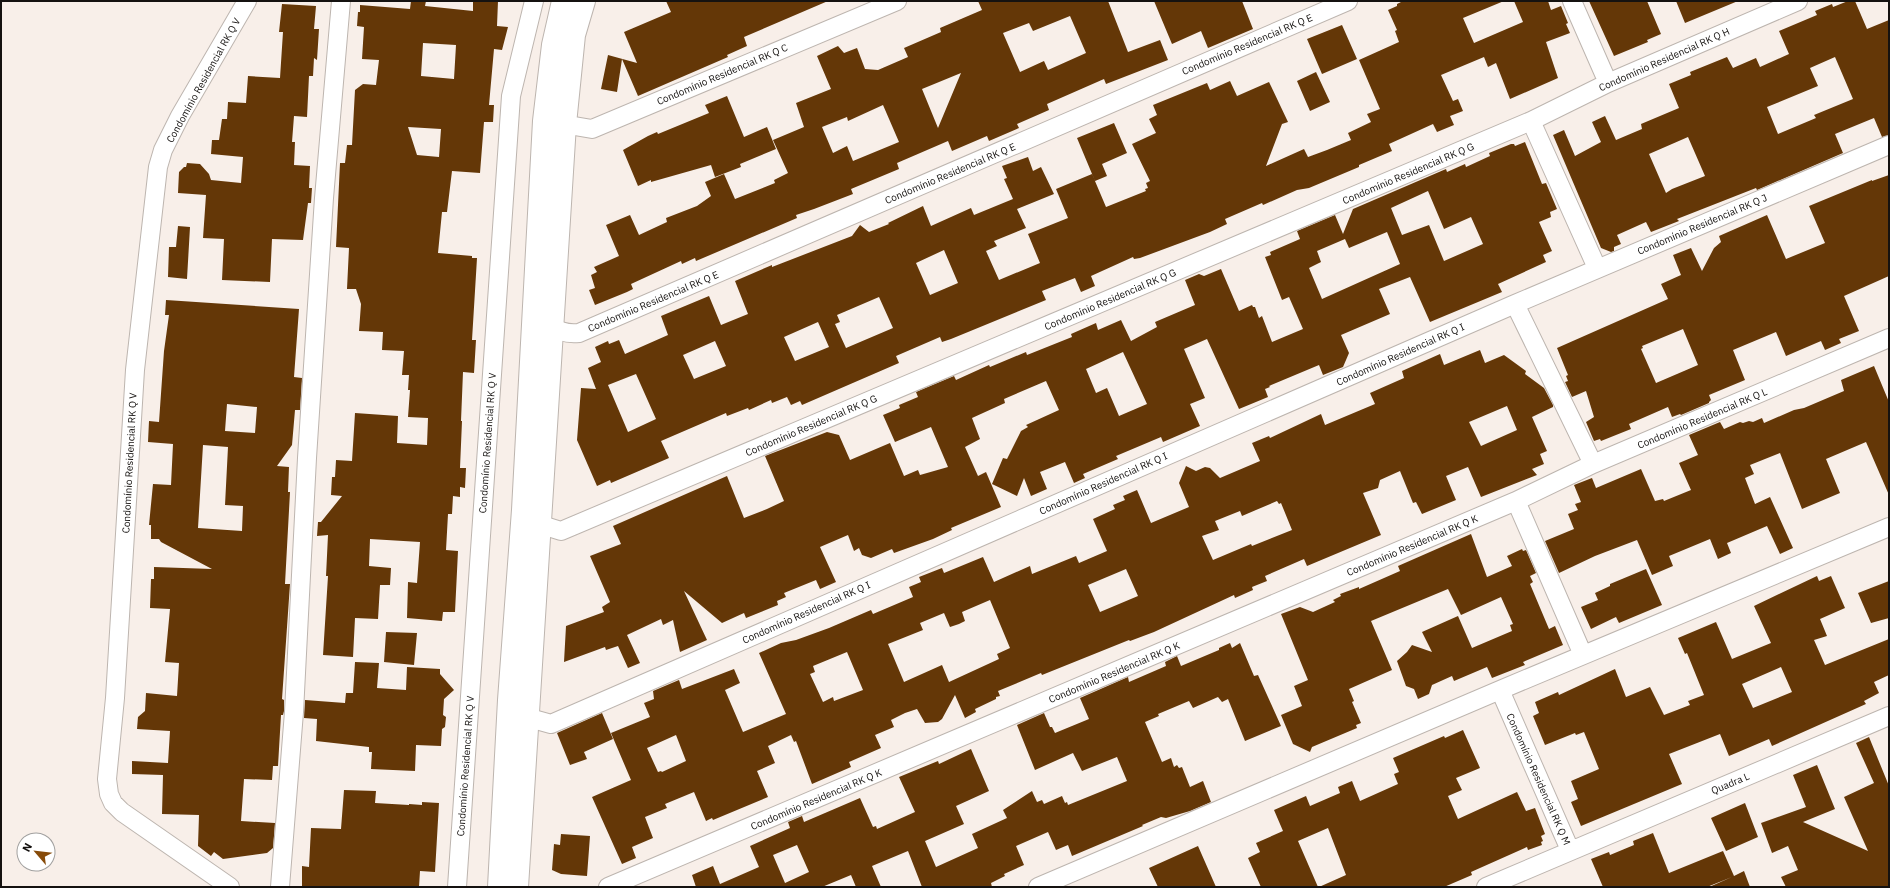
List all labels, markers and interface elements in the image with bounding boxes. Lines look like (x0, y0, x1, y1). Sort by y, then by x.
street label: Condomínio Residencial RK Q E (1180, 11, 1315, 78)
street label: Condomínio Residencial RK Q V (164, 15, 243, 145)
street label: Condomínio Residencial RK Q H (1597, 25, 1732, 94)
street label: Condomínio Residencial RK Q C (655, 41, 790, 108)
street label: Condomínio Residencial RK Q E (883, 140, 1018, 207)
street label: Condomínio Residencial RK Q G (1340, 140, 1476, 207)
street label: Condomínio Residencial RK Q J (1635, 191, 1769, 258)
street label: Condomínio Residencial RK Q G (1042, 266, 1178, 333)
street label: Condomínio Residencial RK Q E (586, 268, 721, 335)
street label: Condomínio Residencial RK Q I (1334, 320, 1466, 389)
street label: Condomínio Residencial RK Q V (476, 372, 499, 514)
street label: Condomínio Residencial RK Q L (1635, 385, 1769, 452)
street label: Condomínio Residencial RK Q V (119, 392, 140, 534)
street label: Condomínio Residencial RK Q G (743, 392, 879, 459)
street label: Condomínio Residencial RK Q I (1037, 449, 1169, 518)
street label: Condomínio Residencial RK Q K (1345, 512, 1480, 579)
street label: Condomínio Residencial RK Q I (740, 578, 872, 647)
street label: Condomínio Residencial RK Q K (1047, 639, 1182, 706)
street label: Condomínio Residencial RK Q V (454, 695, 477, 837)
street label: Condomínio Residencial RK Q M (1504, 711, 1574, 847)
street label: Condomínio Residencial RK Q K (749, 766, 884, 833)
street label: Quadra L (1709, 770, 1751, 797)
north arrow (16, 832, 56, 872)
text: N (19, 840, 35, 854)

